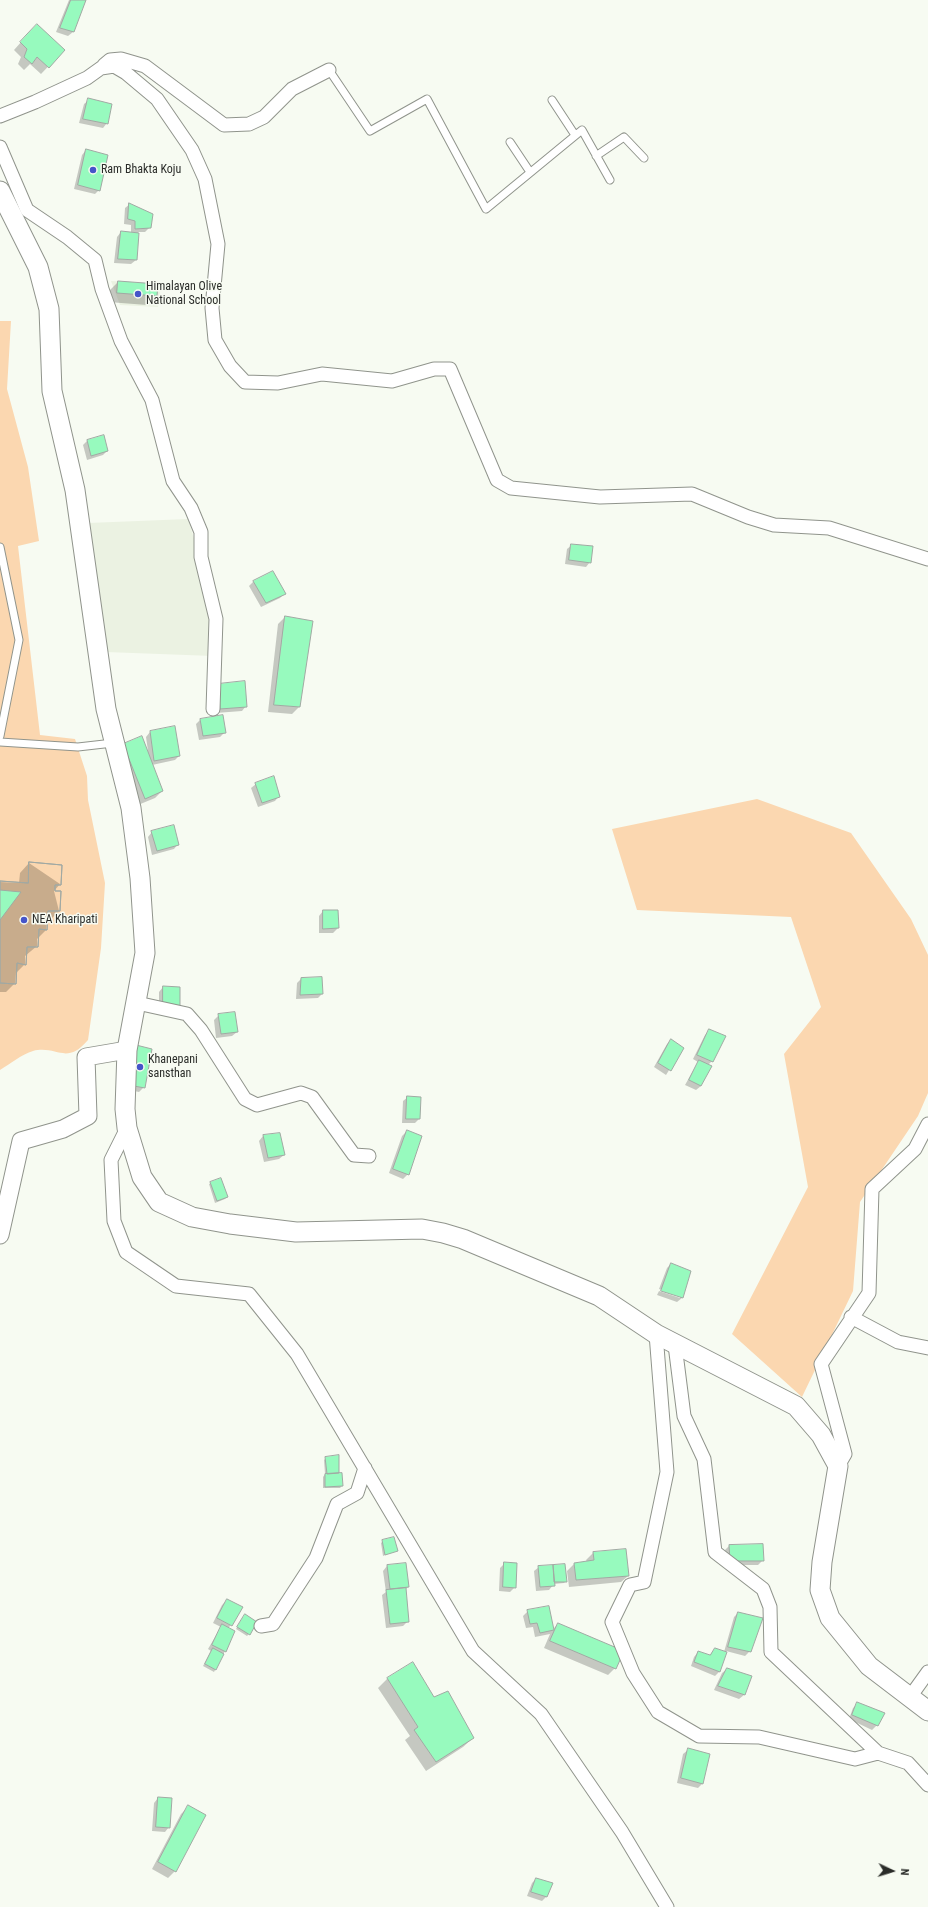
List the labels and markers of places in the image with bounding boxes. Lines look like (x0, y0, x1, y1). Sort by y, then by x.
place label: Ram Bhakta Koju (101, 163, 181, 177)
marker: Ram Bhakta Koju (88, 165, 98, 175)
place label: Himalayan Olive National School (146, 280, 222, 308)
marker: Himalayan Olive National School (133, 289, 143, 299)
place label: NEA Kharipati (32, 913, 98, 927)
marker: NEA Kharipati (19, 915, 29, 925)
place label: Khanepani sansthan (148, 1053, 198, 1081)
marker: Khanepani sansthan (135, 1062, 145, 1072)

